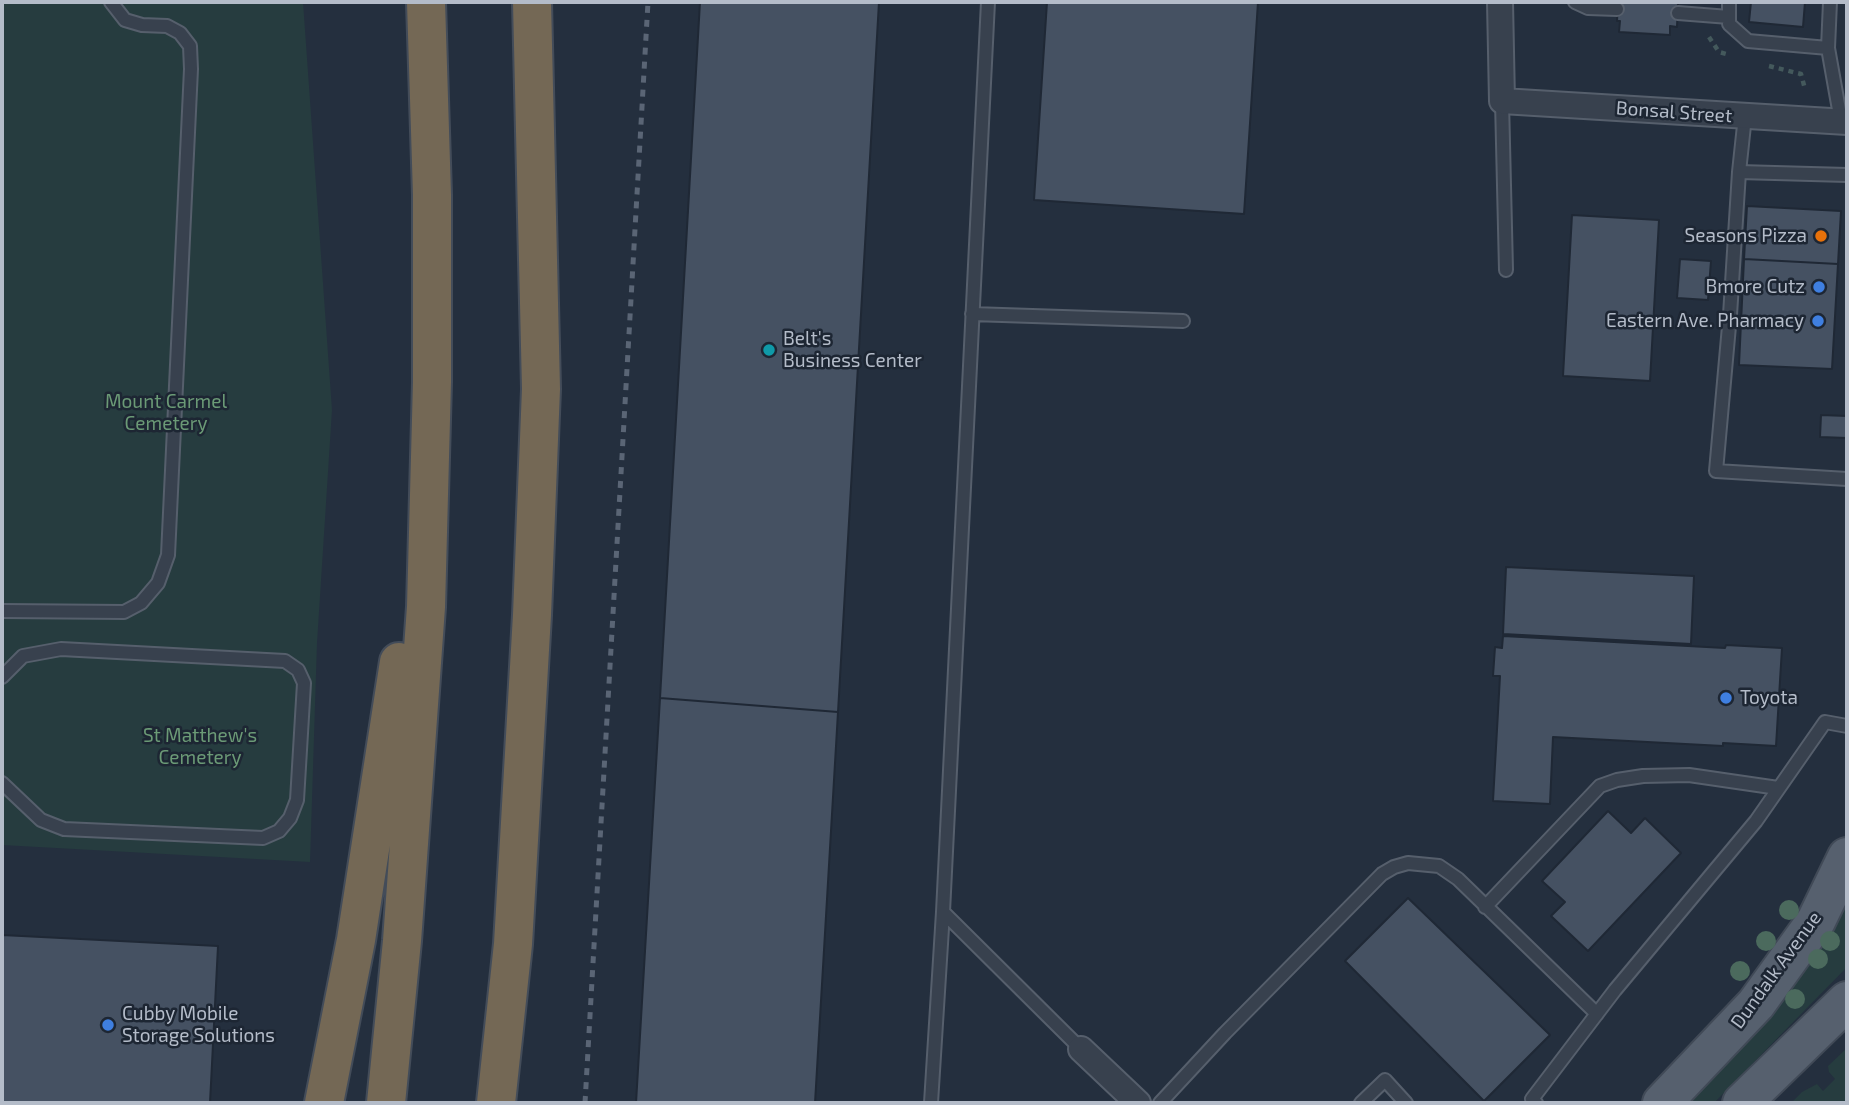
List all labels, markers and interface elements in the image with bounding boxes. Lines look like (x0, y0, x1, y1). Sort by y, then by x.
street label: Bonsal Street (1615, 97, 1733, 127)
place label: Seasons Pizza (1685, 225, 1807, 247)
marker: Seasons Pizza (1813, 228, 1829, 244)
place label: Bmore Cutz (1705, 276, 1805, 298)
marker: Bmore Cutz (1811, 279, 1827, 295)
place label: Eastern Ave. Pharmacy (1606, 310, 1804, 332)
marker: Eastern Ave. Pharmacy (1810, 313, 1826, 329)
place label: Belt's Business Center (783, 328, 922, 372)
marker: Belt's Business Center (761, 342, 777, 358)
park label: Mount Carmel Cemetery (105, 391, 227, 435)
place label: Toyota (1740, 687, 1798, 709)
marker: Toyota (1718, 690, 1734, 706)
park label: St Matthew's Cemetery (143, 725, 257, 769)
street label: Dundalk Avenue (1726, 907, 1826, 1033)
place label: Cubby Mobile Storage Solutions (122, 1003, 275, 1047)
marker: Cubby Mobile Storage Solutions (100, 1017, 116, 1033)

